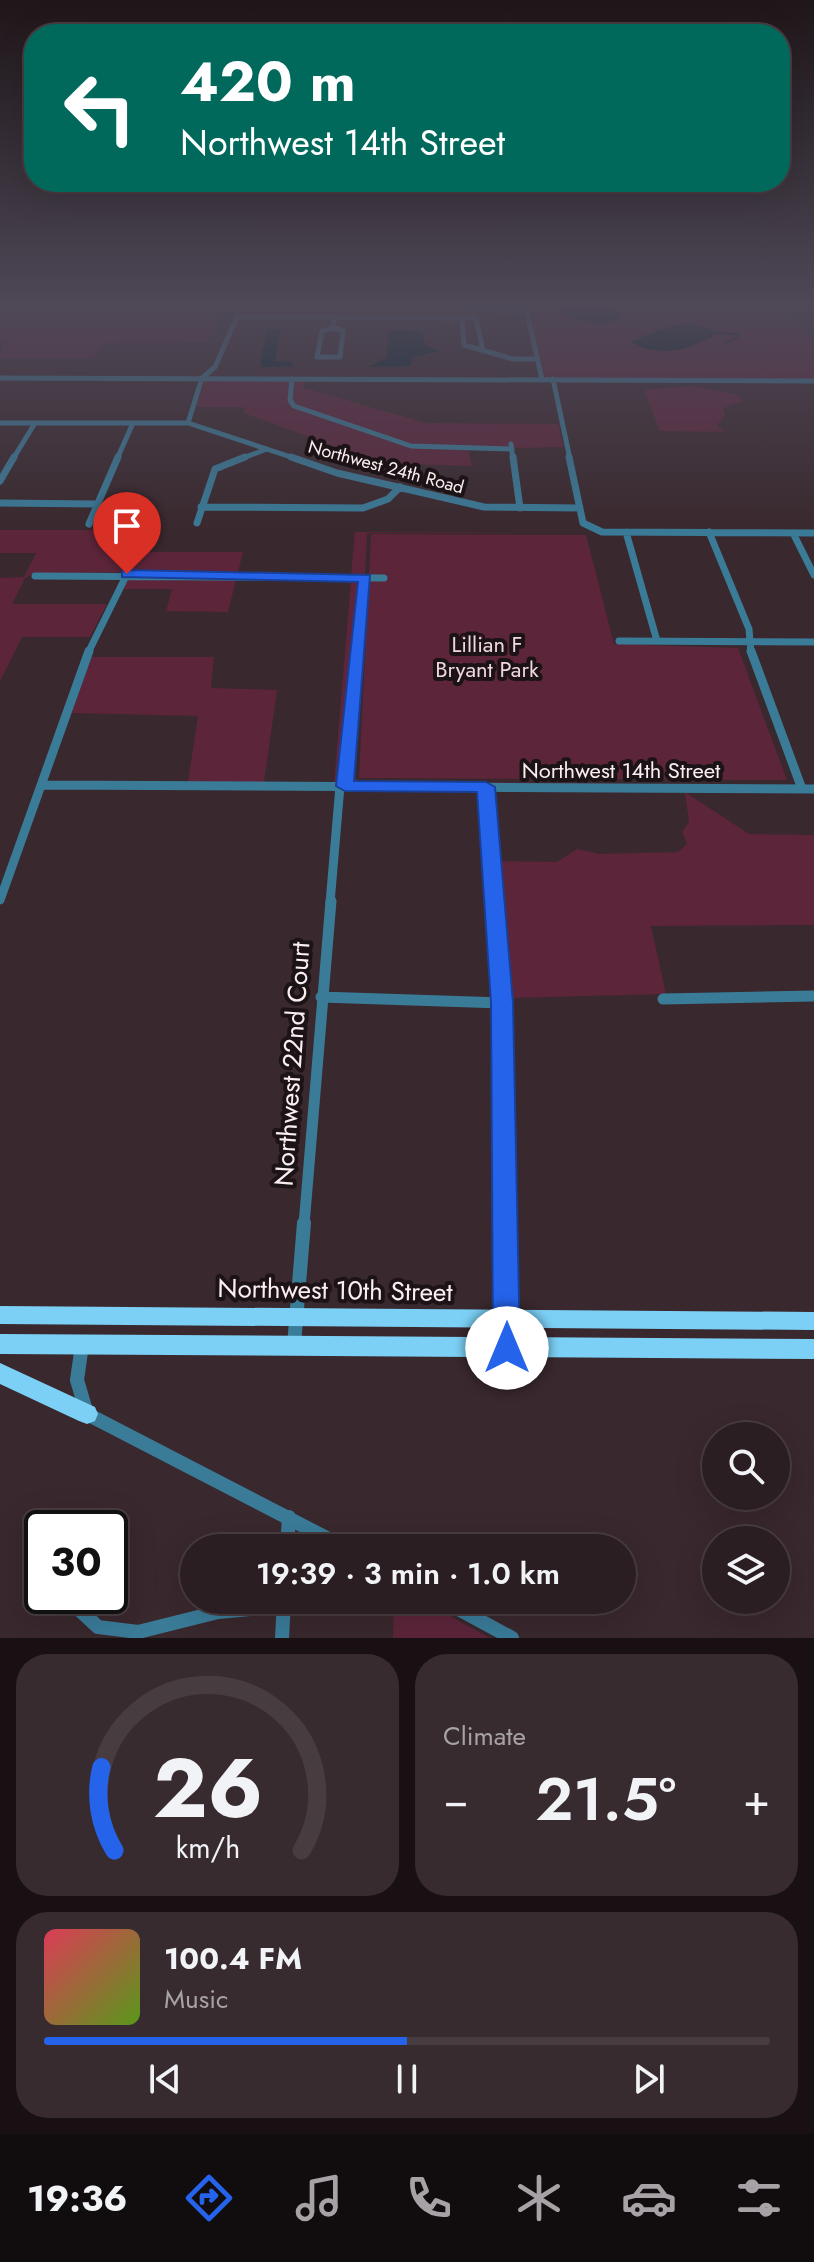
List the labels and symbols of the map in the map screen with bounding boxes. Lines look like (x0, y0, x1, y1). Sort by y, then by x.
street label: Northwest 24th Road (305, 434, 467, 500)
pin (93, 492, 161, 574)
park label: Lillian F Bryant Park (435, 628, 539, 685)
street label: Northwest 14th Street (522, 754, 721, 786)
street label: Northwest 22nd Court (265, 940, 320, 1187)
street label: Northwest 10th Street (217, 1269, 454, 1311)
position arrow (465, 1306, 549, 1390)
speed limit sign: 30 (24, 1510, 128, 1614)

